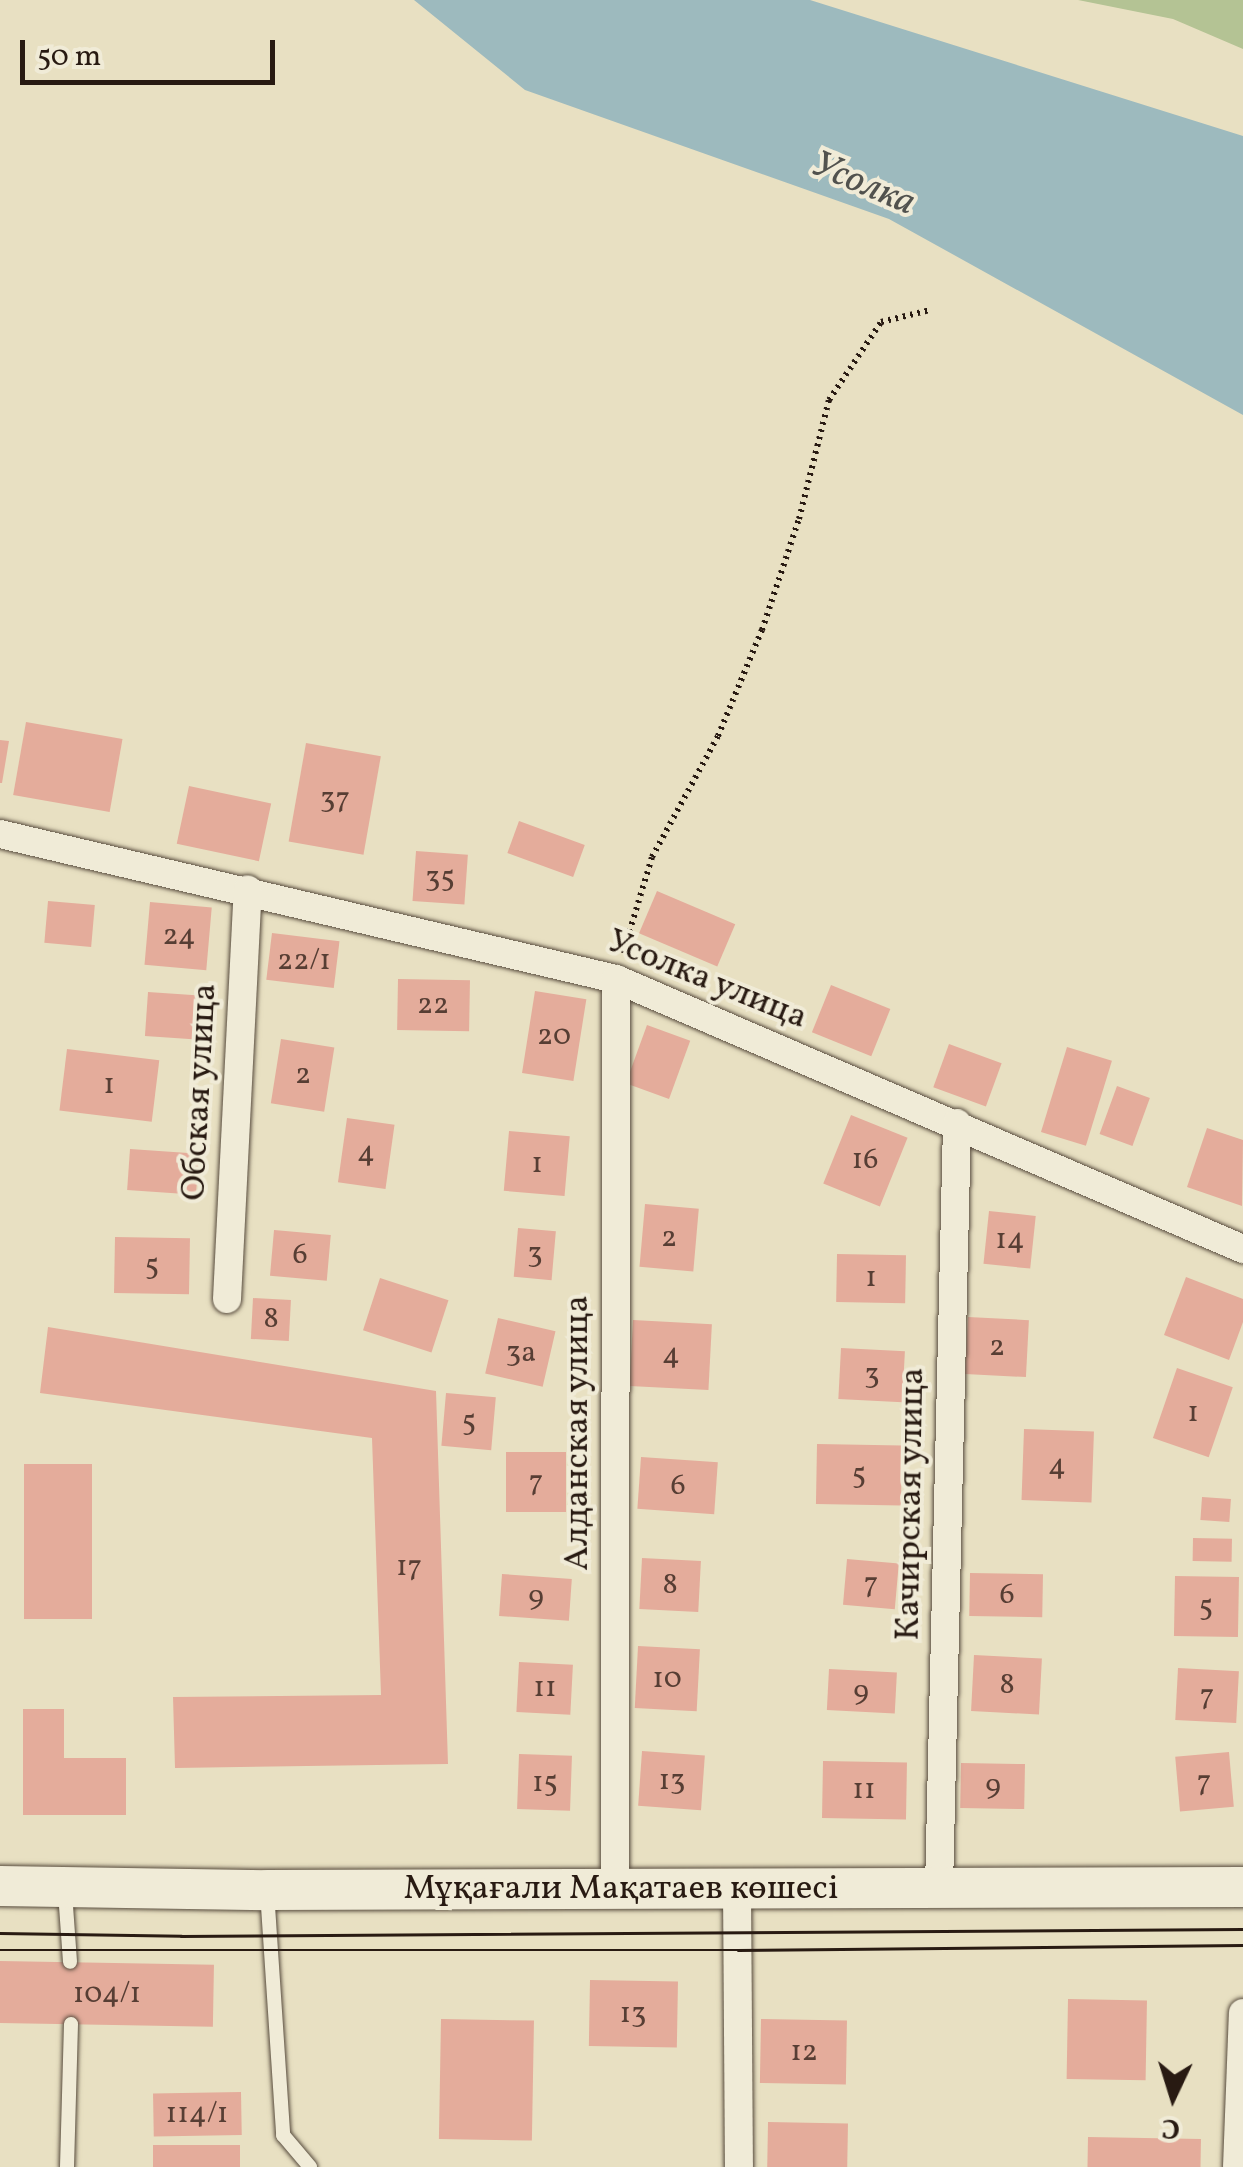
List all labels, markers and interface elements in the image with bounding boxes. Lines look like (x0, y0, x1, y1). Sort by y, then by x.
scale bar (25, 20, 280, 82)
text: 50 m (37, 36, 101, 78)
water label: Усолка (804, 143, 922, 227)
house number: 37 (320, 781, 350, 817)
house number: 35 (425, 860, 455, 896)
house number: 24 (162, 918, 196, 954)
street label: Усолка улица (600, 921, 814, 1039)
house number: 22/1 (277, 943, 331, 979)
street label: Обская улица (173, 982, 227, 1202)
house number: 22 (417, 987, 449, 1023)
house number: 20 (537, 1018, 571, 1054)
house number: 2 (295, 1057, 311, 1093)
house number: 1 (103, 1067, 115, 1103)
house number: 4 (357, 1135, 375, 1171)
house number: 16 (852, 1142, 878, 1178)
house number: 1 (531, 1146, 543, 1182)
house number: 2 (661, 1220, 677, 1256)
house number: 14 (995, 1222, 1025, 1258)
house number: 3 (527, 1236, 543, 1272)
house number: 6 (292, 1237, 308, 1273)
house number: 5 (145, 1248, 159, 1284)
house number: 1 (865, 1260, 877, 1296)
street label: Алданская улица (557, 1295, 599, 1571)
house number: 8 (263, 1301, 279, 1337)
house number: 2 (989, 1329, 1005, 1365)
house number: 3а (506, 1335, 536, 1371)
house number: 4 (662, 1337, 680, 1373)
house number: 3 (864, 1357, 880, 1393)
street label: Качирская улица (888, 1366, 934, 1642)
house number: 1 (1187, 1395, 1199, 1431)
house number: 5 (462, 1404, 476, 1440)
house number: 4 (1048, 1448, 1066, 1484)
house number: 5 (852, 1457, 866, 1493)
house number: 7 (529, 1464, 543, 1500)
house number: 6 (670, 1468, 686, 1504)
house number: 17 (396, 1549, 422, 1585)
house number: 7 (864, 1566, 878, 1602)
house number: 8 (662, 1567, 678, 1603)
house number: 6 (999, 1577, 1015, 1613)
house number: 9 (528, 1579, 544, 1615)
house number: 5 (1199, 1589, 1213, 1625)
house number: 10 (652, 1661, 682, 1697)
house number: 8 (999, 1667, 1015, 1703)
house number: 11 (533, 1670, 557, 1706)
house number: 9 (853, 1674, 869, 1710)
house number: 7 (1200, 1678, 1214, 1714)
house number: 13 (658, 1763, 686, 1799)
house number: 7 (1197, 1764, 1211, 1800)
house number: 15 (532, 1765, 558, 1801)
house number: 9 (985, 1768, 1001, 1804)
house number: 11 (852, 1772, 876, 1808)
street label: Мұқағали Мақатаев көшесі (404, 1868, 838, 1910)
house number: 104/1 (73, 1976, 141, 2012)
house number: 13 (619, 1996, 647, 2032)
house number: 12 (790, 2034, 818, 2070)
north arrow (1123, 2047, 1223, 2147)
house number: 114/1 (166, 2096, 228, 2132)
text: С (1161, 2107, 1181, 2148)

